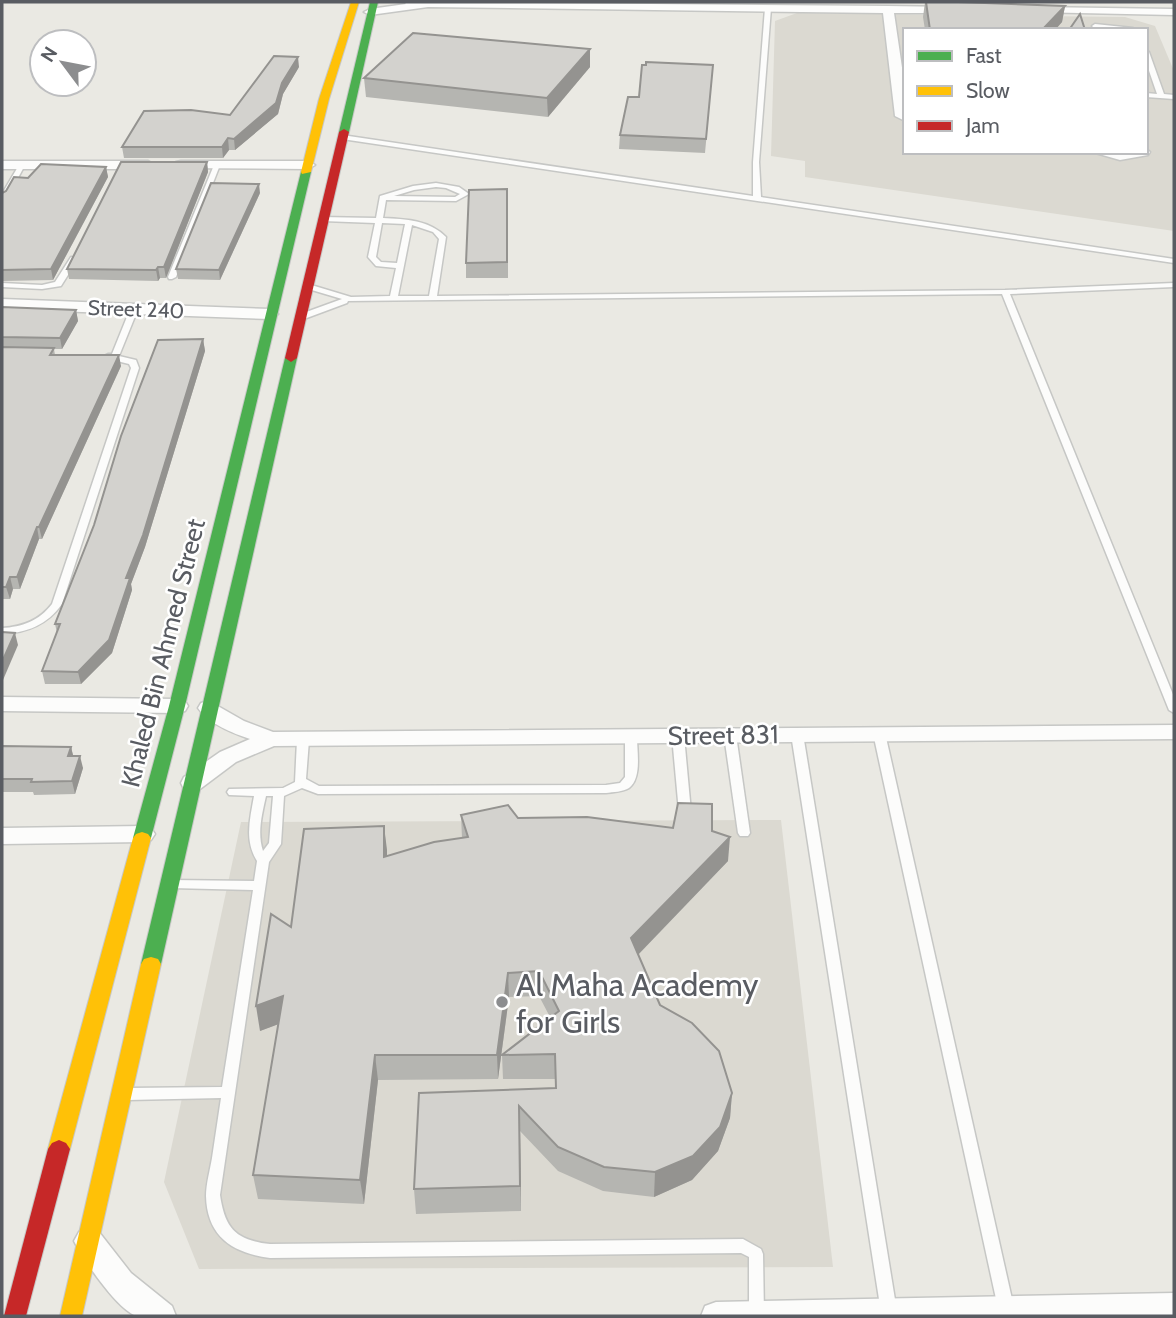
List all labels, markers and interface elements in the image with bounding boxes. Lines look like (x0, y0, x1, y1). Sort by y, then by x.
north arrow (28, 28, 98, 98)
legend (903, 28, 1148, 154)
text: N (36, 42, 62, 66)
text: Fast (966, 43, 1002, 68)
text: Slow (966, 78, 1010, 103)
text: Jam (965, 113, 1000, 138)
street label: Street 240 (87, 295, 185, 323)
street label: Khaled Bin Ahmed Street (114, 515, 212, 791)
street label: Street 831 (667, 718, 779, 752)
place label: Al Maha Academy for Girls (516, 965, 758, 1041)
marker: Al Maha Academy for Girls (494, 994, 510, 1010)

